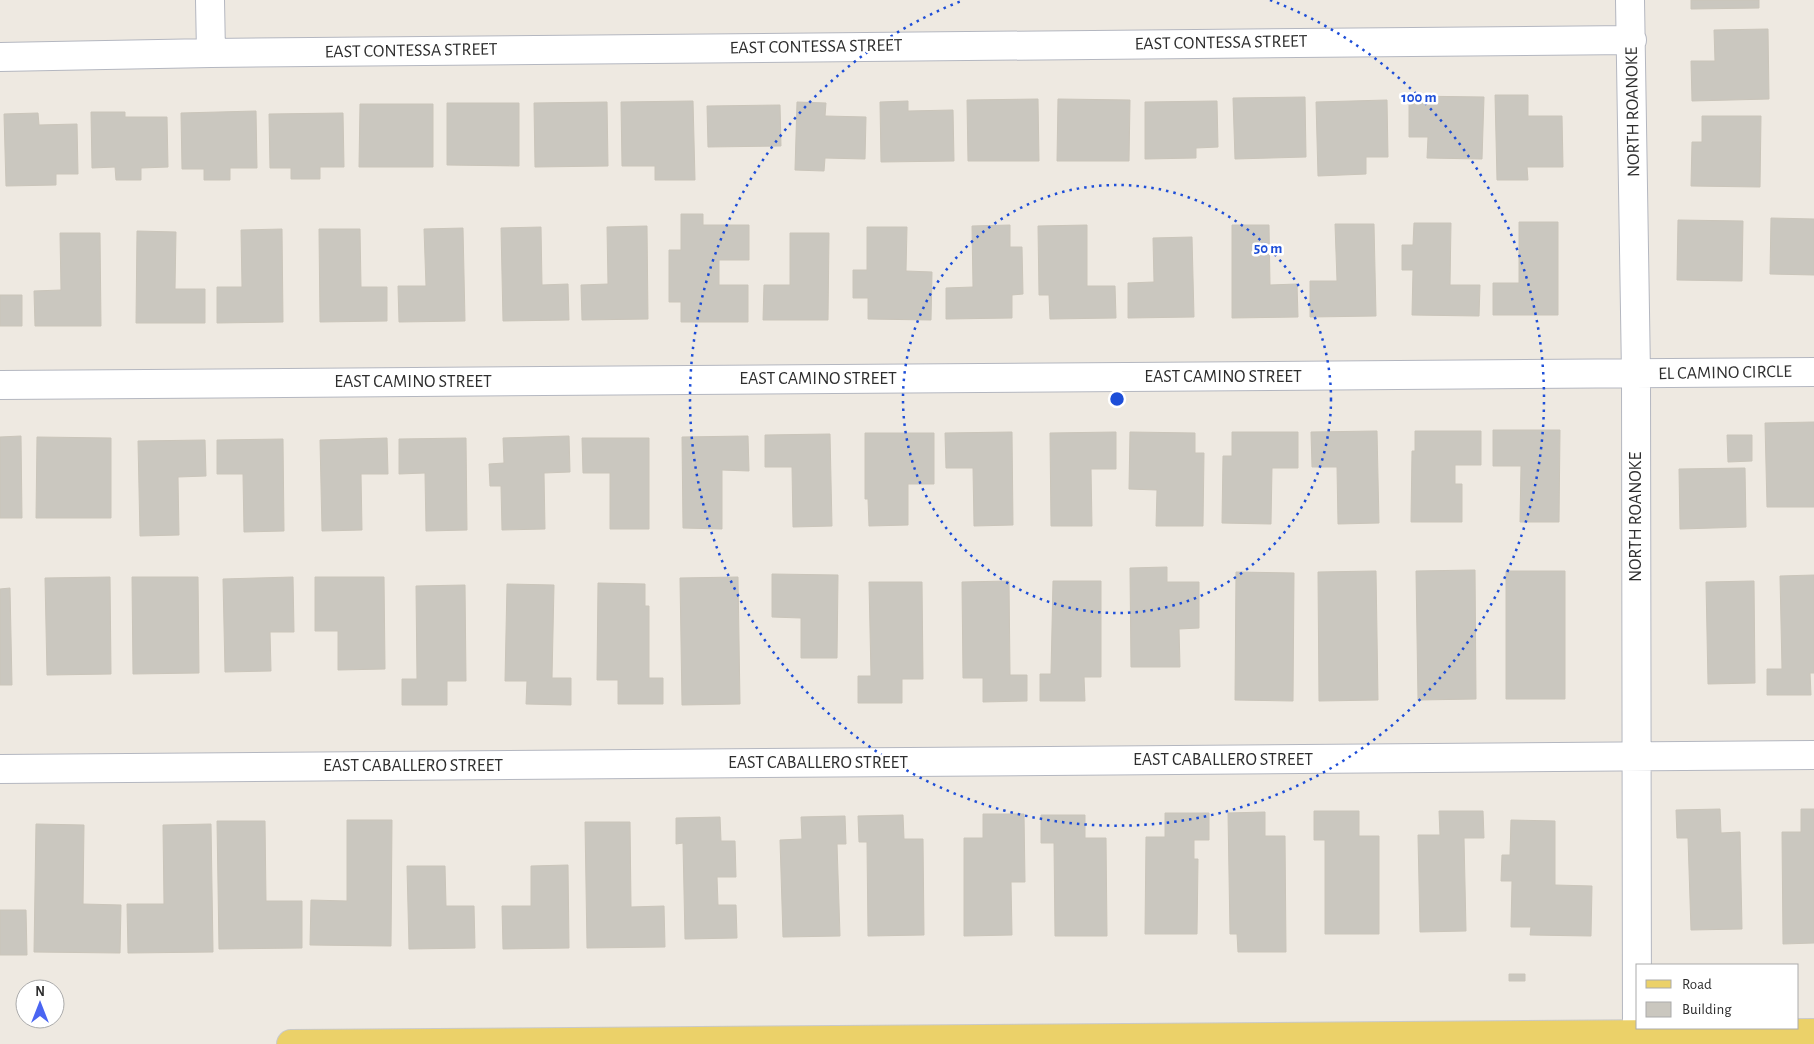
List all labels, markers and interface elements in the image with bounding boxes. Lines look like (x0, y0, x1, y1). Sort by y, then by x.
street label: EAST CONTESSA STREET (1134, 32, 1308, 54)
street label: EAST CONTESSA STREET (729, 36, 903, 58)
street label: EAST CONTESSA STREET (324, 40, 498, 62)
street label: NORTH ROANOKE (1623, 46, 1643, 177)
text: 100 m (1401, 90, 1437, 105)
text: 50 m (1254, 241, 1282, 256)
street label: EL CAMINO CIRCLE (1658, 363, 1792, 383)
street label: EAST CAMINO STREET (1144, 368, 1302, 386)
street label: EAST CAMINO STREET (739, 370, 897, 388)
street label: EAST CAMINO STREET (334, 373, 492, 391)
centre of rings (1108, 390, 1126, 408)
street label: NORTH ROANOKE (1627, 452, 1645, 582)
street label: EAST CABALLERO STREET (1133, 751, 1313, 769)
street label: EAST CABALLERO STREET (728, 754, 908, 772)
street label: EAST CABALLERO STREET (323, 757, 503, 775)
legend (1636, 964, 1799, 1029)
text: Road (1682, 977, 1712, 992)
north arrow (15, 979, 65, 1029)
text: N (35, 985, 45, 999)
text: Building (1682, 1002, 1732, 1017)

